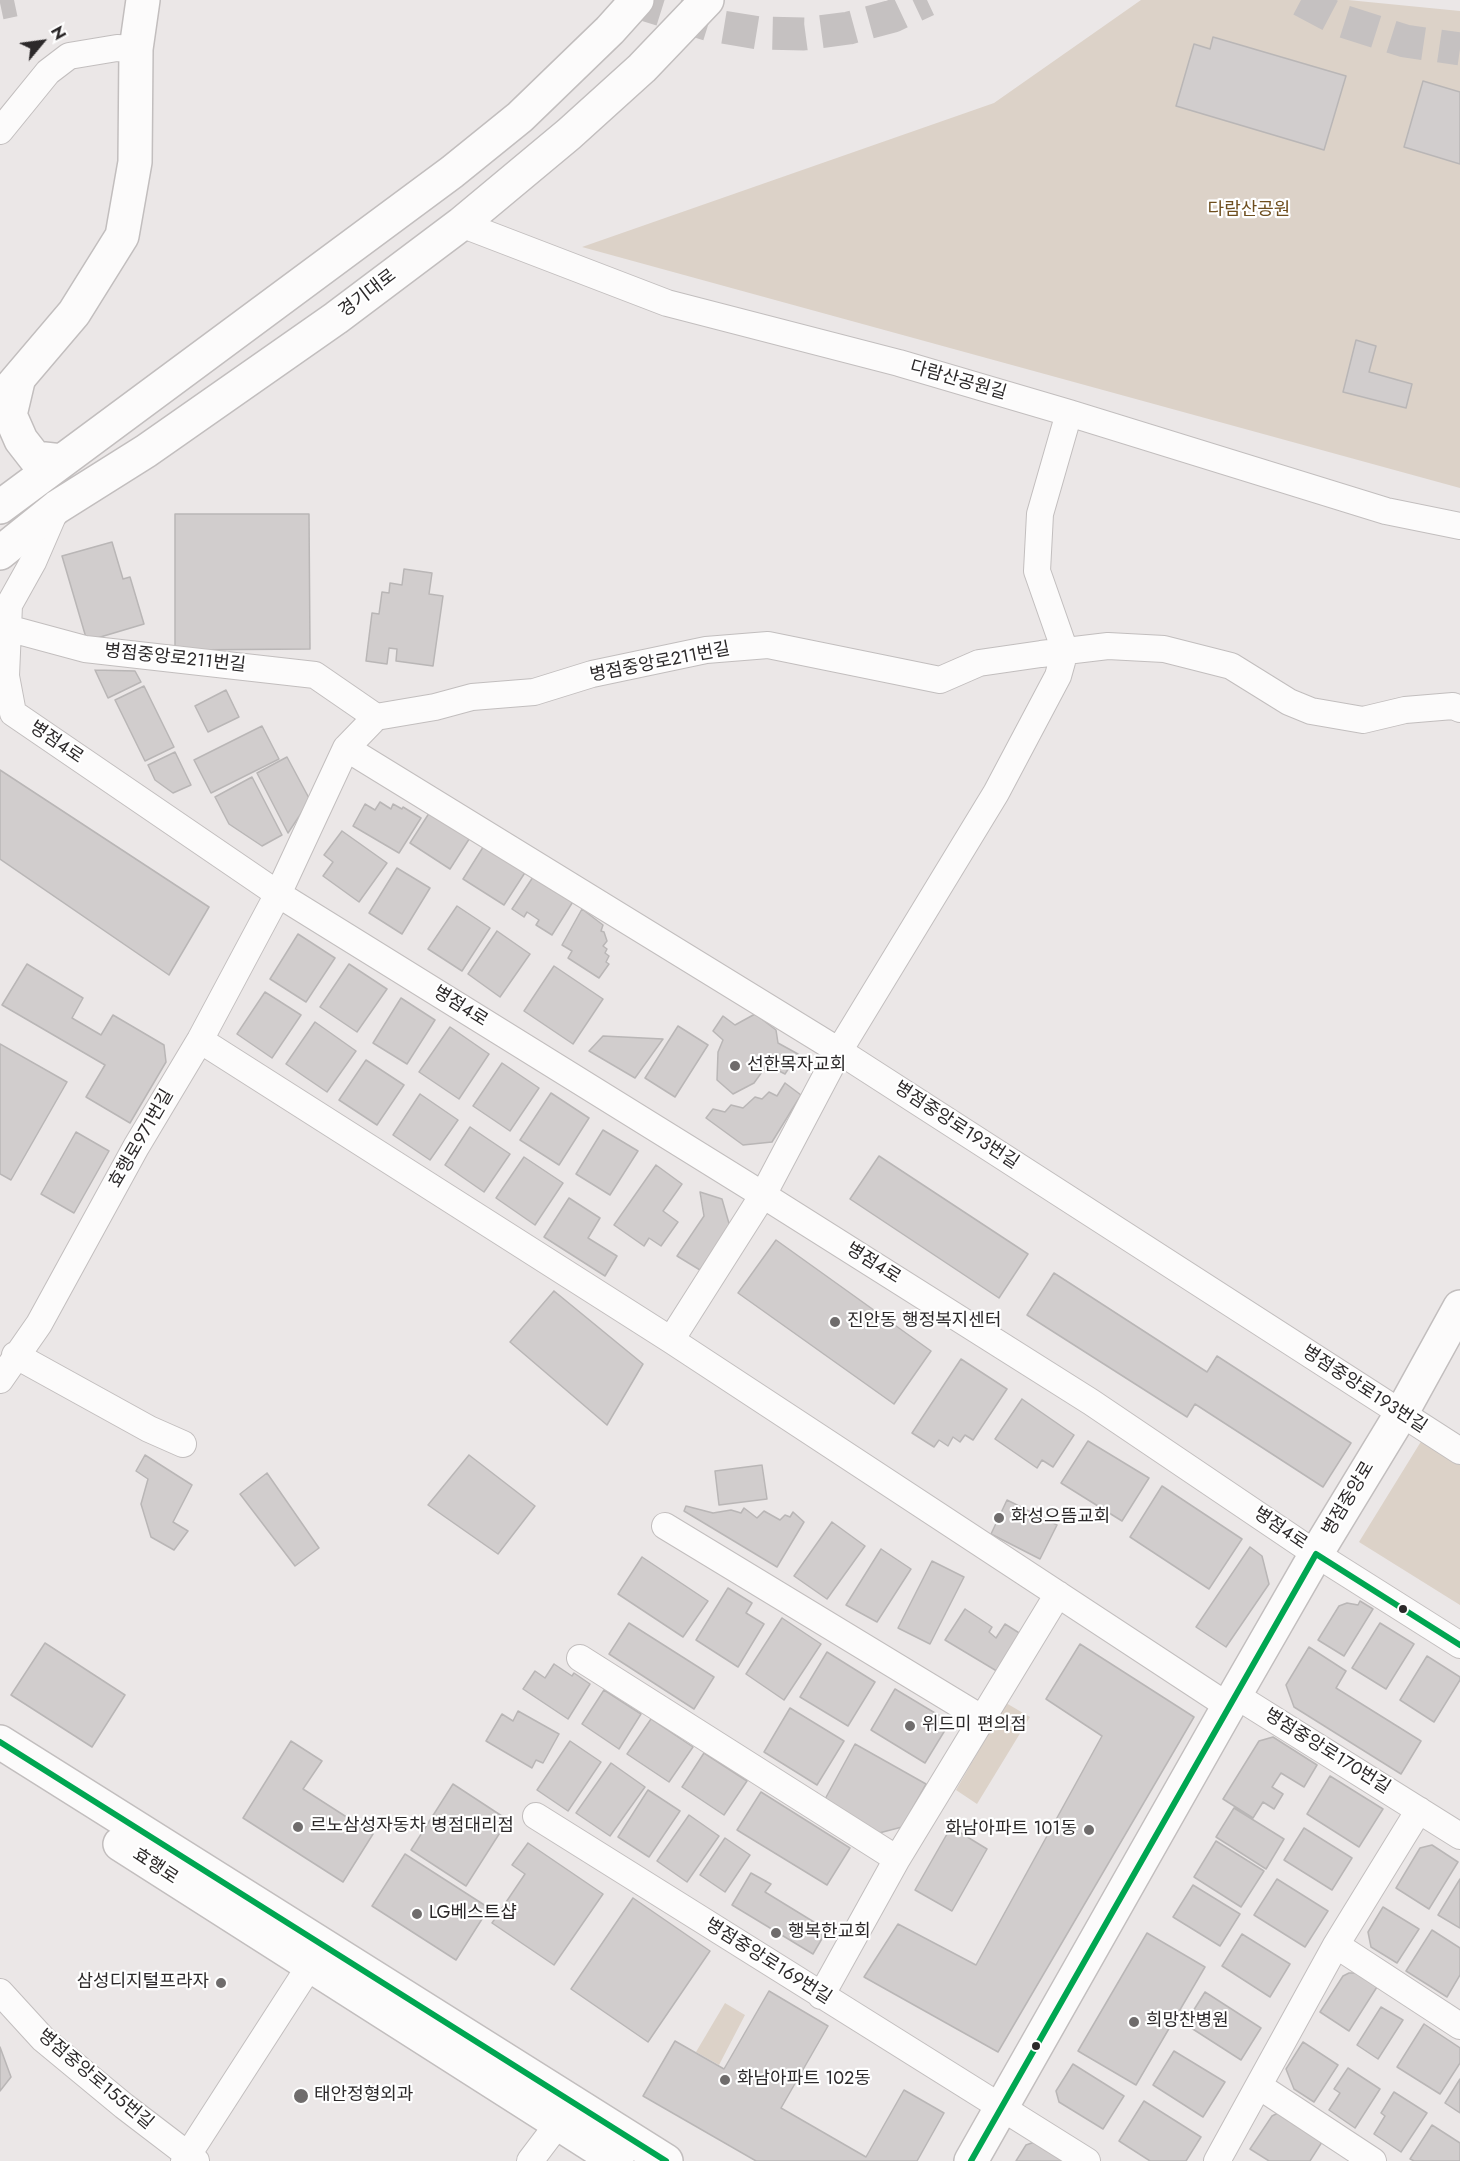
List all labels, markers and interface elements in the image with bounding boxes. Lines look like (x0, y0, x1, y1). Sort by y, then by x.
north arrow (12, 12, 72, 72)
text: N (45, 22, 71, 44)
park label: 다람산공원 (1208, 200, 1290, 222)
street label: 경기대로 (335, 265, 401, 323)
street label: 다람산공원길 (907, 357, 1009, 405)
street label: 병점중앙로211번길 (588, 639, 732, 687)
street label: 병점중앙로211번길 (103, 641, 247, 677)
street label: 병점4로 (25, 717, 87, 769)
street label: 병점4로 (429, 982, 491, 1032)
place label: 선한목자교회 (747, 1055, 846, 1077)
marker: 선한목자교회 (728, 1059, 742, 1073)
street label: 병점중앙로193번길 (890, 1078, 1022, 1174)
street label: 효행로971번길 (105, 1086, 179, 1192)
street label: 병점4로 (842, 1239, 904, 1289)
place label: 진안동 행정복지센터 (847, 1311, 1001, 1333)
marker: 진안동 행정복지센터 (828, 1315, 842, 1329)
street label: 병점중앙로193번길 (1298, 1342, 1430, 1438)
street label: 병점중앙로 (1318, 1458, 1380, 1540)
street label: 병점4로 (1249, 1503, 1311, 1555)
place label: 화성으뜸교회 (1011, 1507, 1110, 1529)
marker: 화성으뜸교회 (992, 1511, 1006, 1525)
unlabelled marker (1397, 1603, 1409, 1615)
street label: 병점중앙로170번길 (1260, 1705, 1394, 1799)
place label: 위드미 편의점 (922, 1715, 1027, 1737)
marker: 위드미 편의점 (903, 1719, 917, 1733)
place label: 르노삼성자동차 병점대리점 (310, 1816, 514, 1838)
place label: 화남아파트 101동 (945, 1819, 1077, 1841)
marker: 르노삼성자동차 병점대리점 (291, 1820, 305, 1834)
marker: 화남아파트 101동 (1082, 1823, 1096, 1837)
street label: 효행로 (128, 1844, 182, 1890)
place label: LG베스트샵 (429, 1903, 517, 1925)
marker: LG베스트샵 (410, 1907, 424, 1921)
street label: 병점중앙로169번길 (701, 1914, 835, 2010)
place label: 행복한교회 (788, 1922, 871, 1944)
marker: 행복한교회 (769, 1926, 783, 1940)
place label: 삼성디지털프라자 (77, 1972, 209, 1994)
marker: 삼성디지털프라자 (214, 1976, 228, 1990)
place label: 희망찬병원 (1146, 2011, 1229, 2033)
marker: 희망찬병원 (1127, 2015, 1141, 2029)
street label: 병점중앙로155번길 (33, 2025, 157, 2135)
unlabelled marker (1030, 2040, 1042, 2052)
place label: 화남아파트 102동 (737, 2069, 871, 2091)
marker: 화남아파트 102동 (718, 2073, 732, 2087)
place label: 태안정형외과 (314, 2085, 413, 2107)
marker: 태안정형외과 (292, 2087, 310, 2105)

